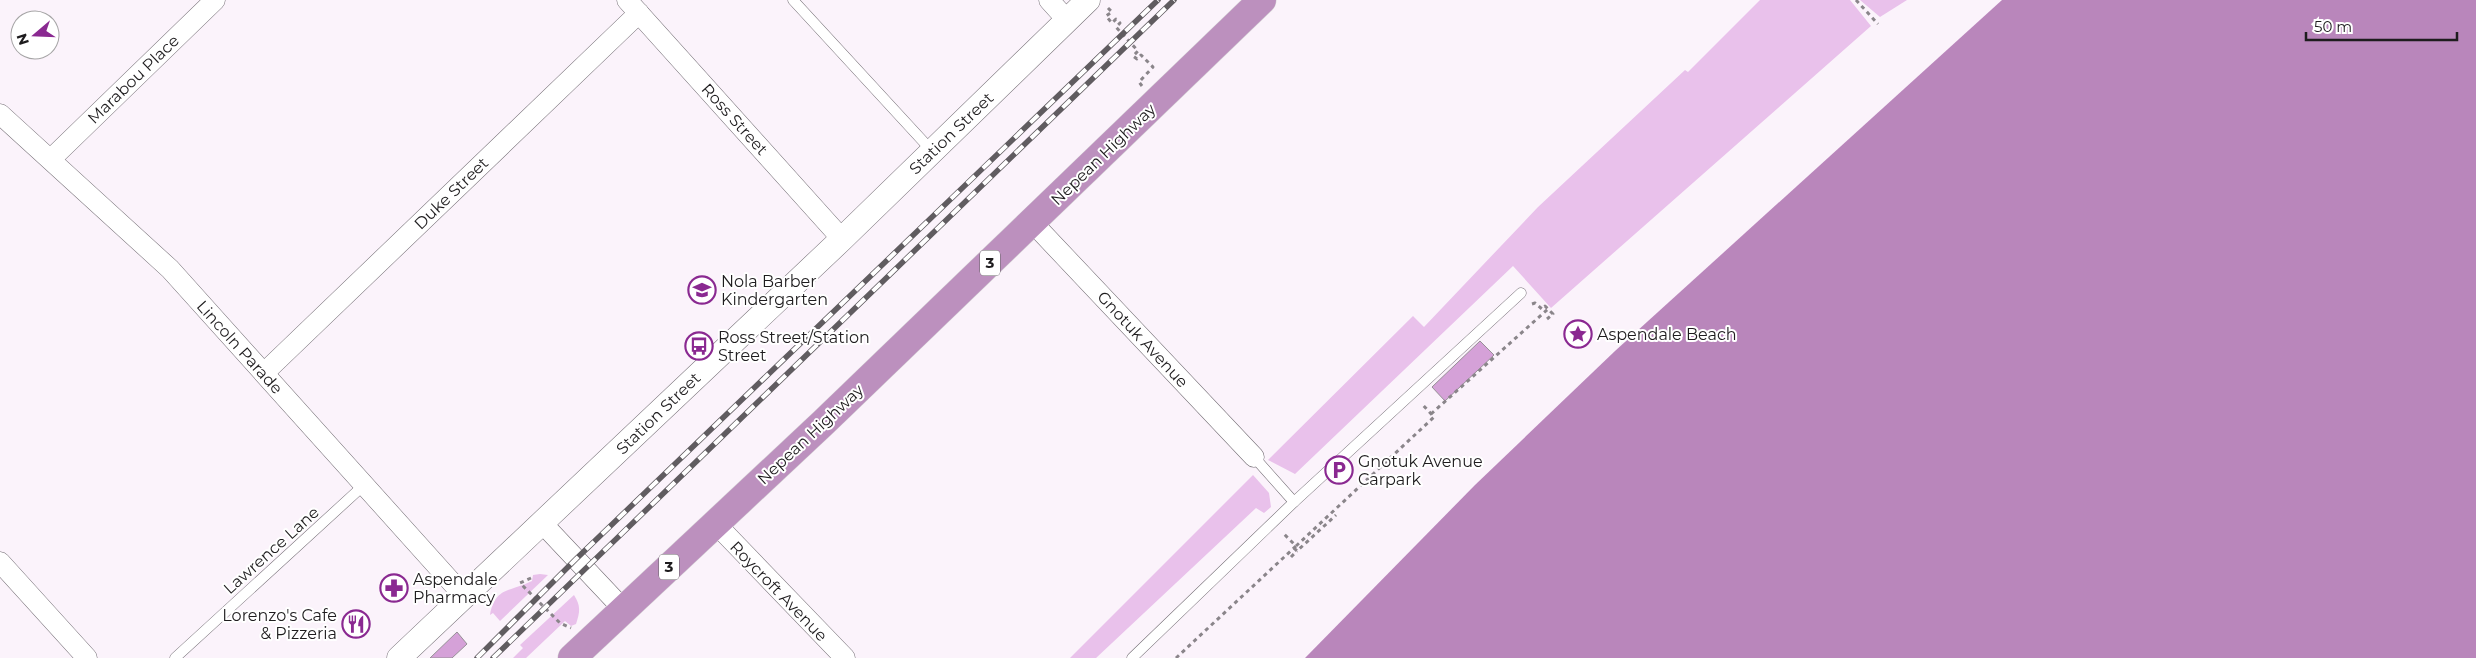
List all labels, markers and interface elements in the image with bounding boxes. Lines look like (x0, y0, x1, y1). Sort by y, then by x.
north arrow (10, 10, 60, 60)
scale bar (2306, 10, 2457, 42)
text: 50 m (2314, 17, 2352, 36)
text: N (12, 31, 33, 48)
street label: Marabou Place (84, 31, 183, 128)
street label: Ross Street (698, 80, 772, 159)
street label: Station Street (905, 88, 998, 178)
street label: Nepean Highway (1047, 99, 1160, 209)
street label: Duke Street (410, 153, 493, 233)
road number: 3 (980, 250, 1000, 276)
place label: Nola Barber Kindergarten (721, 272, 828, 309)
school or university icon: Nola Barber Kindergarten (687, 275, 717, 305)
street label: Gnotuk Avenue (1093, 287, 1192, 391)
street label: Lincoln Parade (193, 297, 287, 398)
place icon: Aspendale Beach (1563, 319, 1593, 349)
place label: Aspendale Beach (1597, 325, 1737, 344)
place label: Ross Street/Station Street (718, 328, 870, 365)
bus stop icon: Ross Street/Station Street (684, 331, 714, 361)
street label: Station Street (612, 368, 705, 458)
street label: Nepean Highway (753, 380, 867, 488)
place label: Gnotuk Avenue Carpark (1358, 452, 1483, 489)
parking icon: Gnotuk Avenue Carpark (1324, 455, 1354, 485)
street label: Lawrence Lane (220, 503, 323, 598)
street label: Roycroft Avenue (726, 537, 831, 645)
road number: 3 (659, 554, 679, 580)
place label: Aspendale Pharmacy (413, 570, 498, 607)
pharmacy icon: Aspendale Pharmacy (379, 573, 409, 603)
place label: Lorenzo's Cafe & Pizzeria (222, 606, 337, 643)
restaurant icon: Lorenzo's Cafe & Pizzeria (341, 609, 371, 639)

